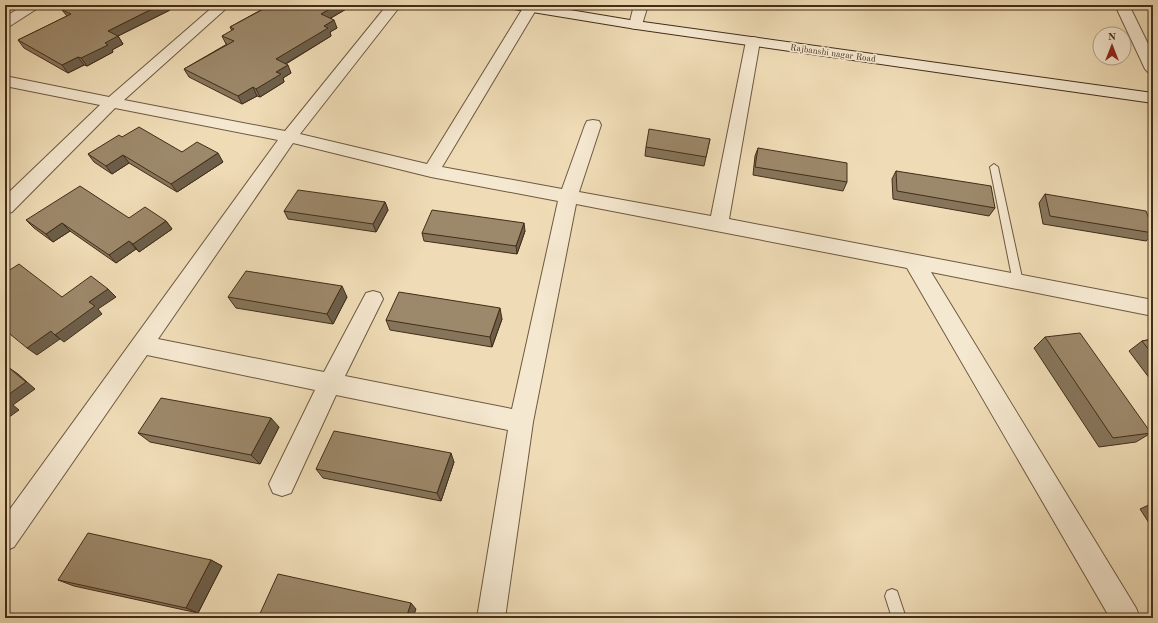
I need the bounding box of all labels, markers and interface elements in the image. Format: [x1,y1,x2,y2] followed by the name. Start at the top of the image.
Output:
[1092,26,1132,66] north arrow
[1108,32,1117,43] text: N
[790,43,877,64] street label: Rajbanshi nagar Road

